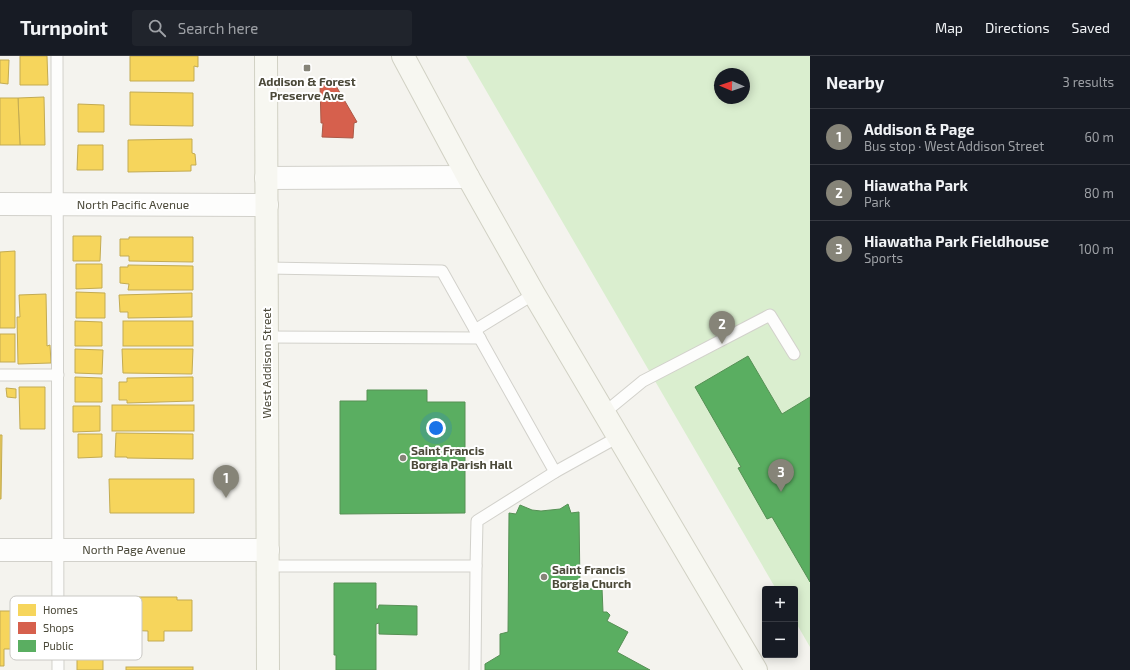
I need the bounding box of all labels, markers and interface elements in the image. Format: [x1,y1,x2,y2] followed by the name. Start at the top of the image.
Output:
[132,10,412,46] search box
[20,16,108,39] text: Turnpoint
[146,17,168,39] icon: search
[178,19,258,37] text: Search here
[935,19,963,36] text: Map
[985,19,1050,36] text: Directions
[1072,19,1110,36] text: Saved
[302,63,312,73] marker: Addison & Forest Preserve Ave
[714,68,750,104] north arrow
[826,72,884,92] text: Nearby
[258,74,356,102] place label: Addison & Forest Preserve Ave
[1063,74,1114,90] text: 3 results
[864,120,975,138] text: Addison & Page
[836,129,842,145] text: 1
[1084,129,1114,145] text: 60 m
[864,138,1044,154] text: Bus stop · West Addison Street
[864,176,968,194] text: Hiawatha Park
[835,185,843,201] text: 2
[1084,185,1114,201] text: 80 m
[864,194,891,210] text: Park
[77,197,189,211] street label: North Pacific Avenue
[864,232,1049,250] text: Hiawatha Park Fieldhouse
[835,241,843,257] text: 3
[1079,241,1114,257] text: 100 m
[864,250,903,266] text: Sports
[259,307,273,418] street label: West Addison Street
[709,311,735,344] pin: 2
[426,418,446,438] your location
[411,443,512,471] place label: Saint Francis Borgia Parish Hall
[398,453,408,463] marker: Saint Francis Borgia Parish Hall
[768,459,794,492] pin: 3
[213,465,239,498] pin: 1
[82,542,186,556] street label: North Page Avenue
[552,562,631,590] place label: Saint Francis Borgia Church
[539,572,549,582] marker: Saint Francis Borgia Church
[762,586,798,658] map controls
[762,586,798,622] button: +
[10,596,142,660] legend
[43,603,78,616] text: Homes
[43,621,74,634] text: Shops
[762,622,798,658] button: −
[43,639,73,652] text: Public

